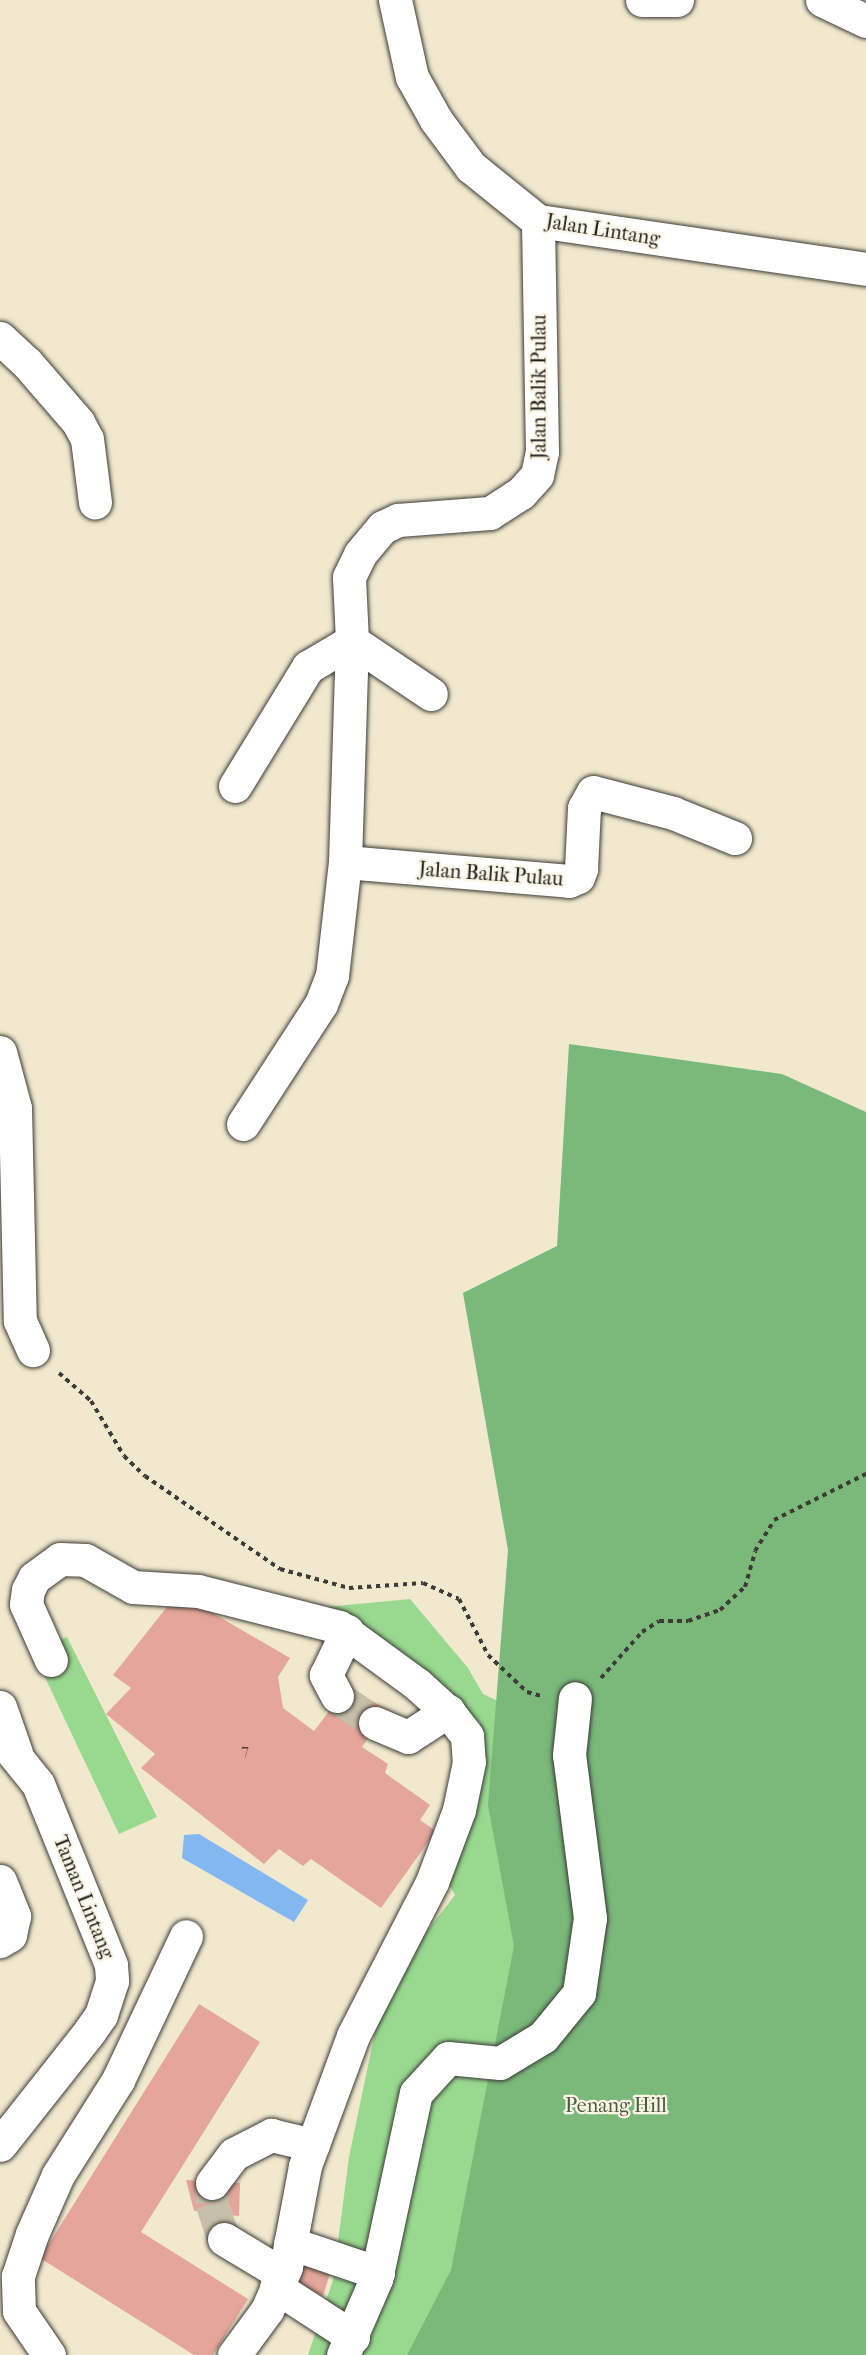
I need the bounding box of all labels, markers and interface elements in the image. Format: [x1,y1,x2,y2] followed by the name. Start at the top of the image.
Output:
[544,209,662,251] street label: Jalan Lintang
[527,315,551,459] street label: Jalan Balik Pulau
[418,857,564,891] street label: Jalan Balik Pulau
[241,1740,249,1760] house number: 7
[48,1832,120,1962] street label: Taman Lintang
[565,2093,667,2117] park label: Penang Hill

